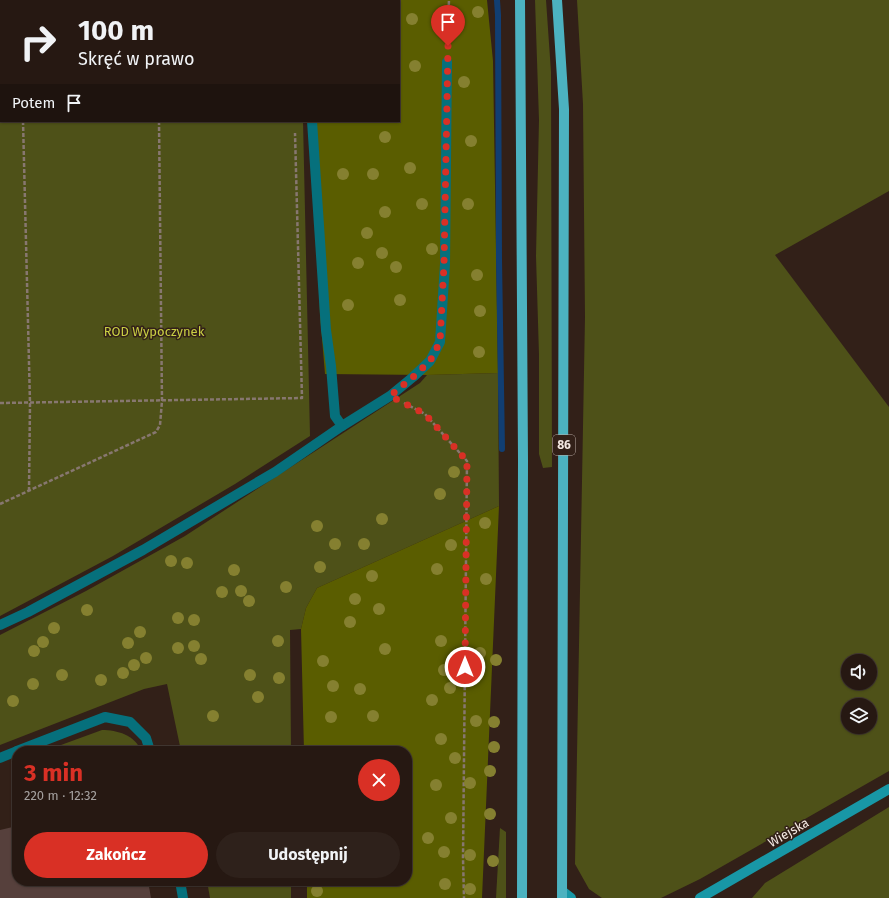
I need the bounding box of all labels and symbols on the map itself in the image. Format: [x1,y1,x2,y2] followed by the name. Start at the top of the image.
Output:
[431,5,465,46] pin
[104,324,205,339] park label: ROD Wypoczynek
[553,435,575,455] road number: 86
[444,646,486,688] position arrow
[765,815,811,850] street label: Wiejska

